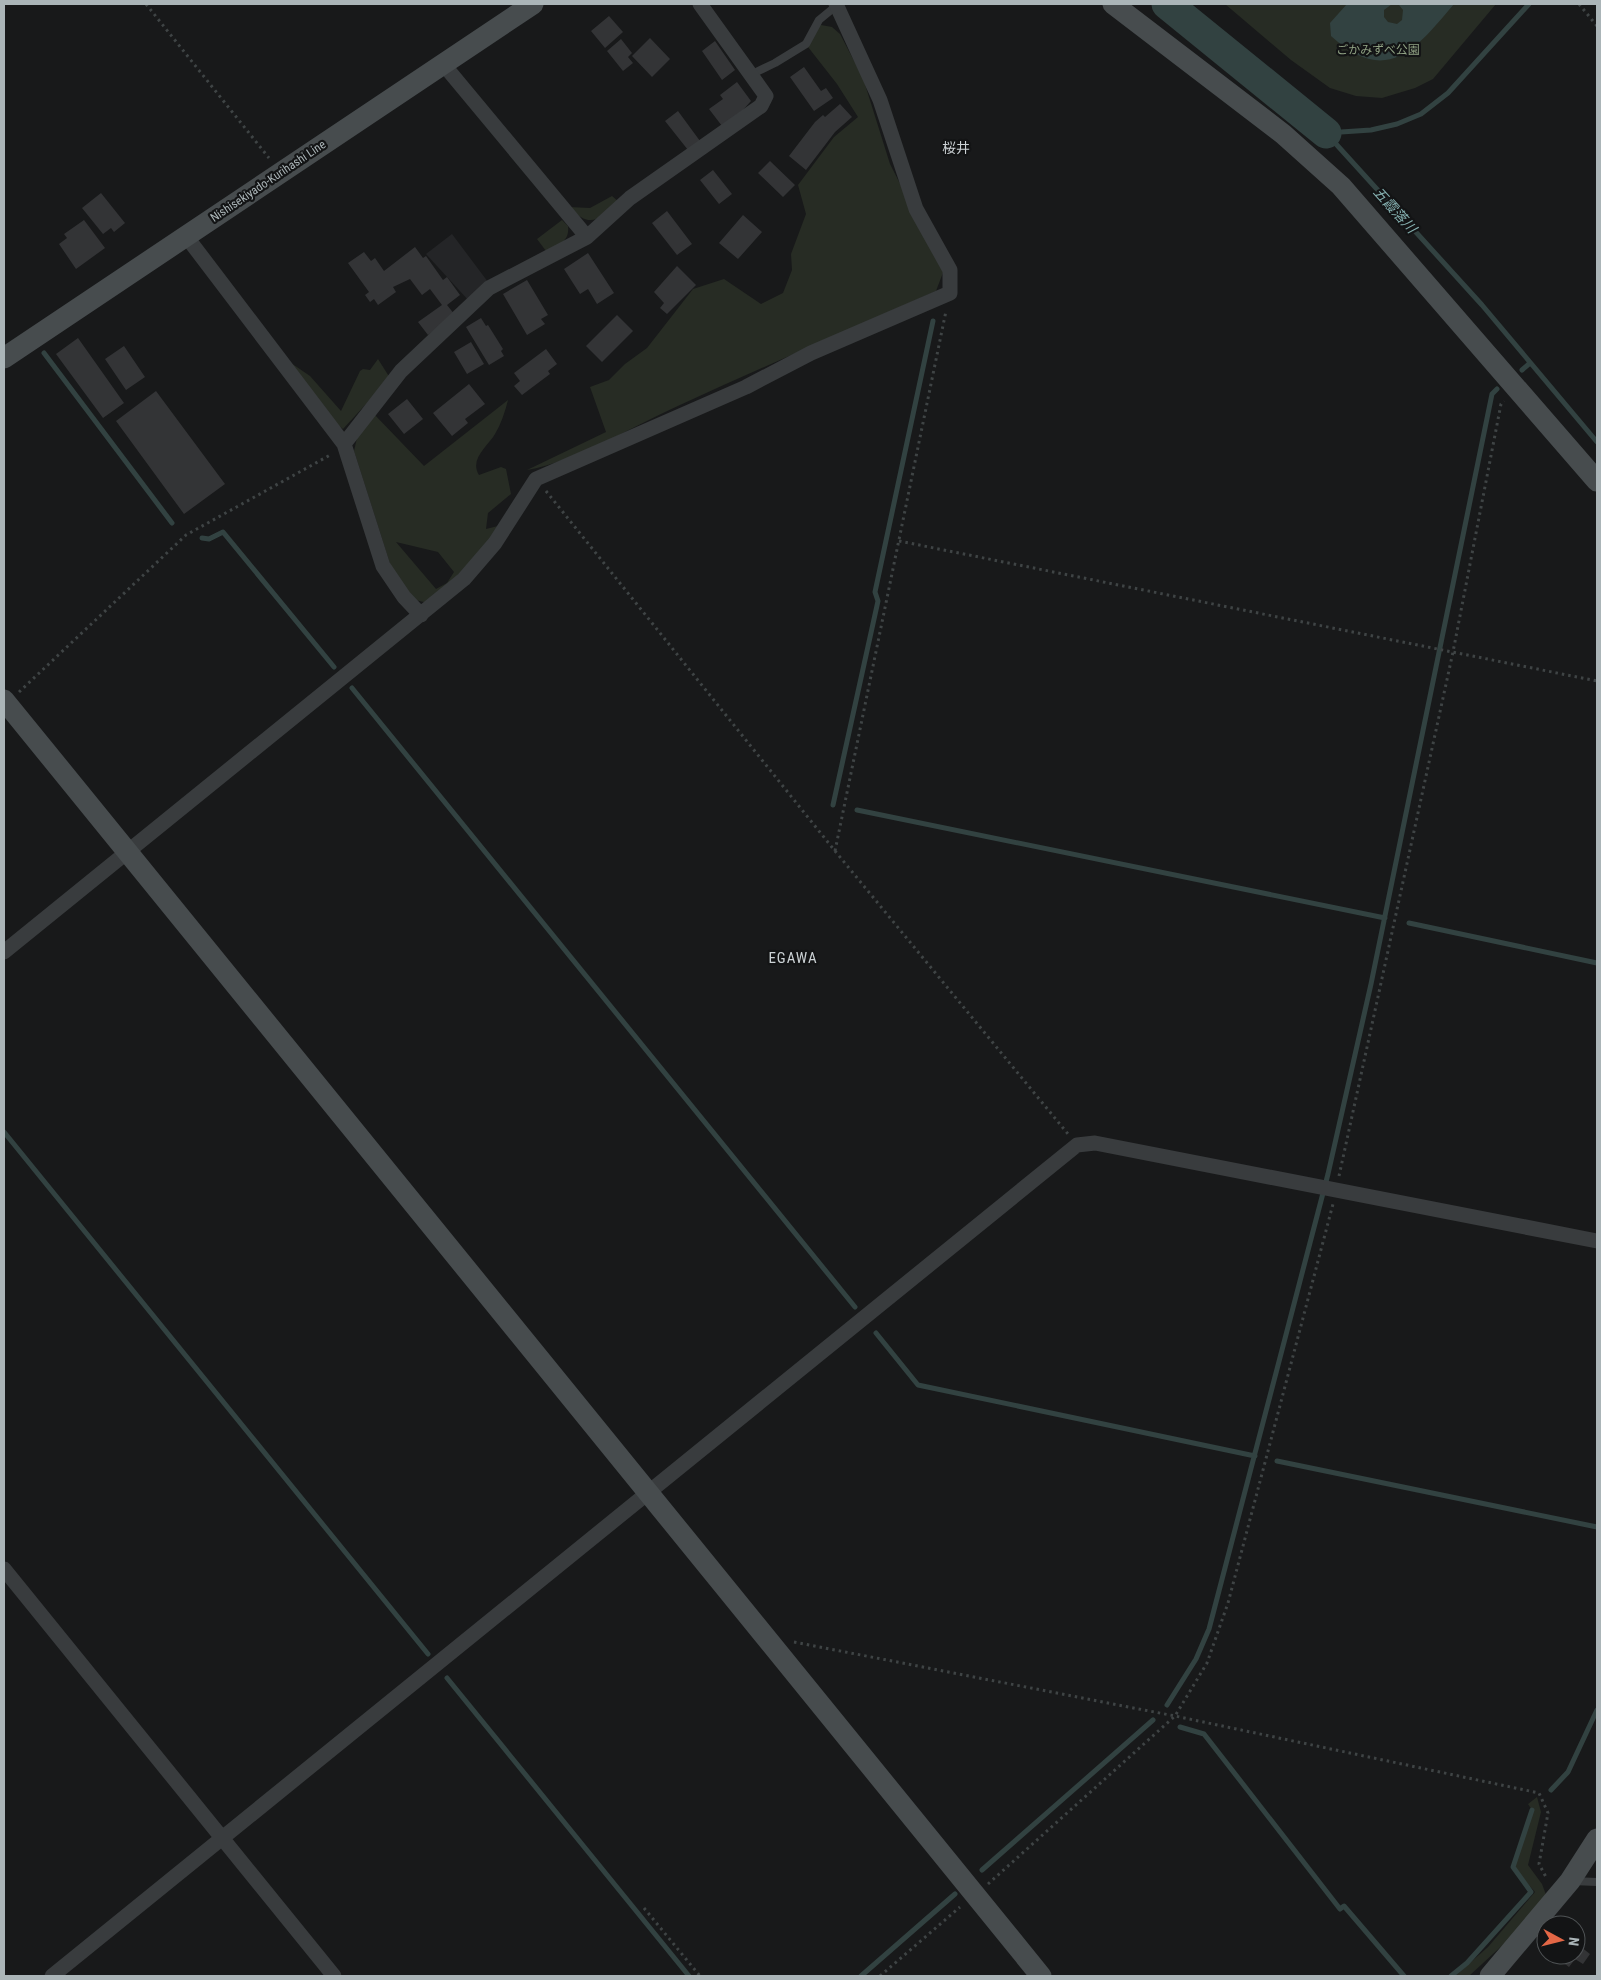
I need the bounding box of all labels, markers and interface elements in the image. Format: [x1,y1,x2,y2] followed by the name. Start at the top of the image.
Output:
[1336,43,1420,57] park label: ごかみずべ公園
[208,137,329,225] street label: Nishisekiyado-Kurihashi Line
[942,140,970,156] district label: 桜井
[1370,184,1421,238] water label: 五霞落川
[768,949,818,967] district label: EGAWA
[1536,1915,1586,1965] north arrow
[1565,1936,1582,1947] text: N

